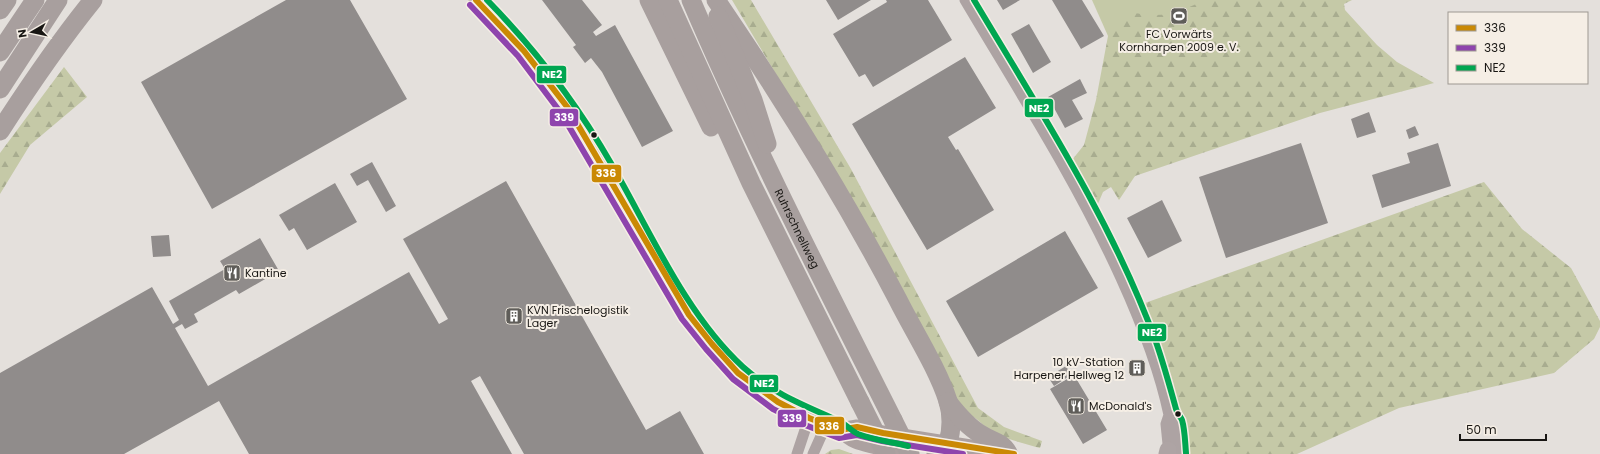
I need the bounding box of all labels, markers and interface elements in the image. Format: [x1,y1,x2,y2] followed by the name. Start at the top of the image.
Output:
[1169,6,1189,26] sports icon: FC Vorwärts Kornharpen 2009 e. V.
[12,12,52,52] north arrow
[1448,12,1588,84] legend
[1484,19,1506,36] text: 336
[1119,26,1239,55] place label: FC Vorwärts Kornharpen 2009 e. V.
[14,28,31,39] text: N
[1484,39,1506,56] text: 339
[1484,59,1506,76] text: NE2
[536,65,567,84] line badge: NE2
[542,66,562,82] text: NE2
[1024,98,1054,118] line badge: NE2
[1029,100,1049,116] text: NE2
[549,108,579,127] line badge: 339
[554,109,574,125] text: 339
[589,130,599,140] unlabelled marker
[591,164,622,183] line badge: 336
[596,165,616,181] text: 336
[771,186,823,271] street label: Ruhrschnellweg
[222,263,242,283] restaurant icon: Kantine
[245,265,287,281] place label: Kantine
[527,302,629,331] place label: KVN Frischelogistik Lager
[504,306,524,326] building icon: KVN Frischelogistik Lager
[1137,323,1167,342] line badge: NE2
[1142,324,1162,340] text: NE2
[1014,354,1124,383] place label: 10 kV-Station Harpener Hellweg 12
[1127,358,1147,378] building icon: 10 kV-Station Harpener Hellweg 12
[749,374,779,393] line badge: NE2
[754,375,774,391] text: NE2
[1066,396,1086,416] restaurant icon: McDonald's
[1089,398,1152,414] place label: McDonald's
[777,409,807,428] line badge: 339
[1173,409,1183,419] unlabelled marker
[782,410,802,426] text: 339
[814,416,845,435] line badge: 336
[1460,416,1546,442] scale bar
[819,418,839,434] text: 336
[1466,421,1497,438] text: 50 m

